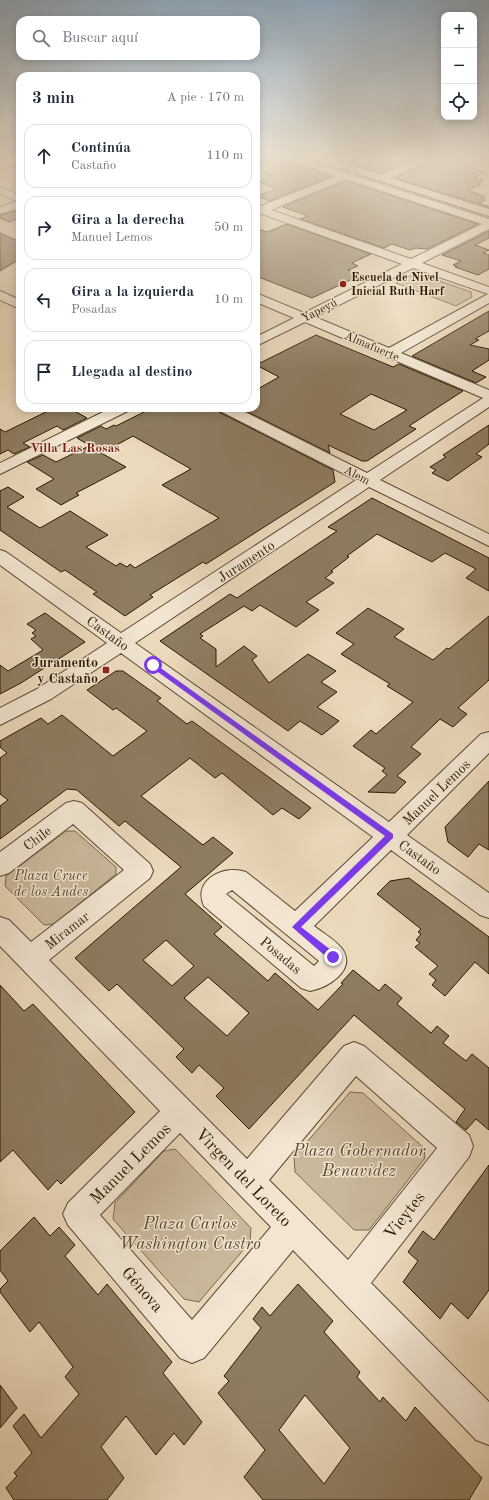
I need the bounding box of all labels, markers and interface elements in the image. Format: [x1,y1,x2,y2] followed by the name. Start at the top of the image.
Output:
[441,12,477,120] map controls
[441,12,477,48] button: +
[16,16,260,60] search box
[30,27,52,49] icon: search
[62,31,138,46] text: Buscar aquí
[441,48,477,84] button: −
[441,84,477,120] button: locate
[32,90,75,107] text: 3 min
[167,91,244,104] text: A pie · 170 m
[71,141,131,156] text: Continúa
[33,145,55,167] icon: ahead
[206,149,243,162] text: 110 m
[71,159,116,172] text: Castaño
[71,213,185,228] text: Gira a la derecha
[33,217,55,239] icon: right
[214,221,243,234] text: 50 m
[71,231,153,244] text: Manuel Lemos
[351,272,445,298] place label: Escuela de Nivel Inicial Ruth Harf
[338,279,348,289] marker: Escuela de Nivel Inicial Ruth Harf
[71,285,194,300] text: Gira a la izquierda
[33,289,55,311] icon: left
[214,293,243,306] text: 10 m
[300,297,340,325] street label: Yapeyú
[71,303,117,316] text: Posadas
[342,330,401,364] street label: Almafuerte
[33,361,55,383] icon: arrive
[71,365,192,380] text: Llegada al destino
[30,442,120,455] district label: Villa Las Rosas
[342,464,372,488] street label: Alem
[216,538,278,585] street label: Juramento
[84,614,131,654] street label: Castaño
[32,656,98,686] place label: Juramento y Castaño
[144,656,162,674] route start
[101,665,111,675] marker: Juramento y Castaño
[400,757,473,828] street label: Manuel Lemos
[21,824,54,854] street label: Chile
[396,838,443,878] street label: Castaño
[13,869,88,899] park label: Plaza Cruce de los Andes
[43,909,93,952] street label: Miramar
[257,935,304,977] street label: Posadas
[324,948,342,966] route end
[87,1120,175,1208] street label: Manuel Lemos
[192,1125,294,1231] street label: Virgen del Loreto
[292,1143,426,1180] park label: Plaza Gobernador Benavidez
[382,1189,429,1243] street label: Vieytes
[119,1216,261,1253] park label: Plaza Carlos Washington Castro
[118,1264,166,1316] street label: Génova

